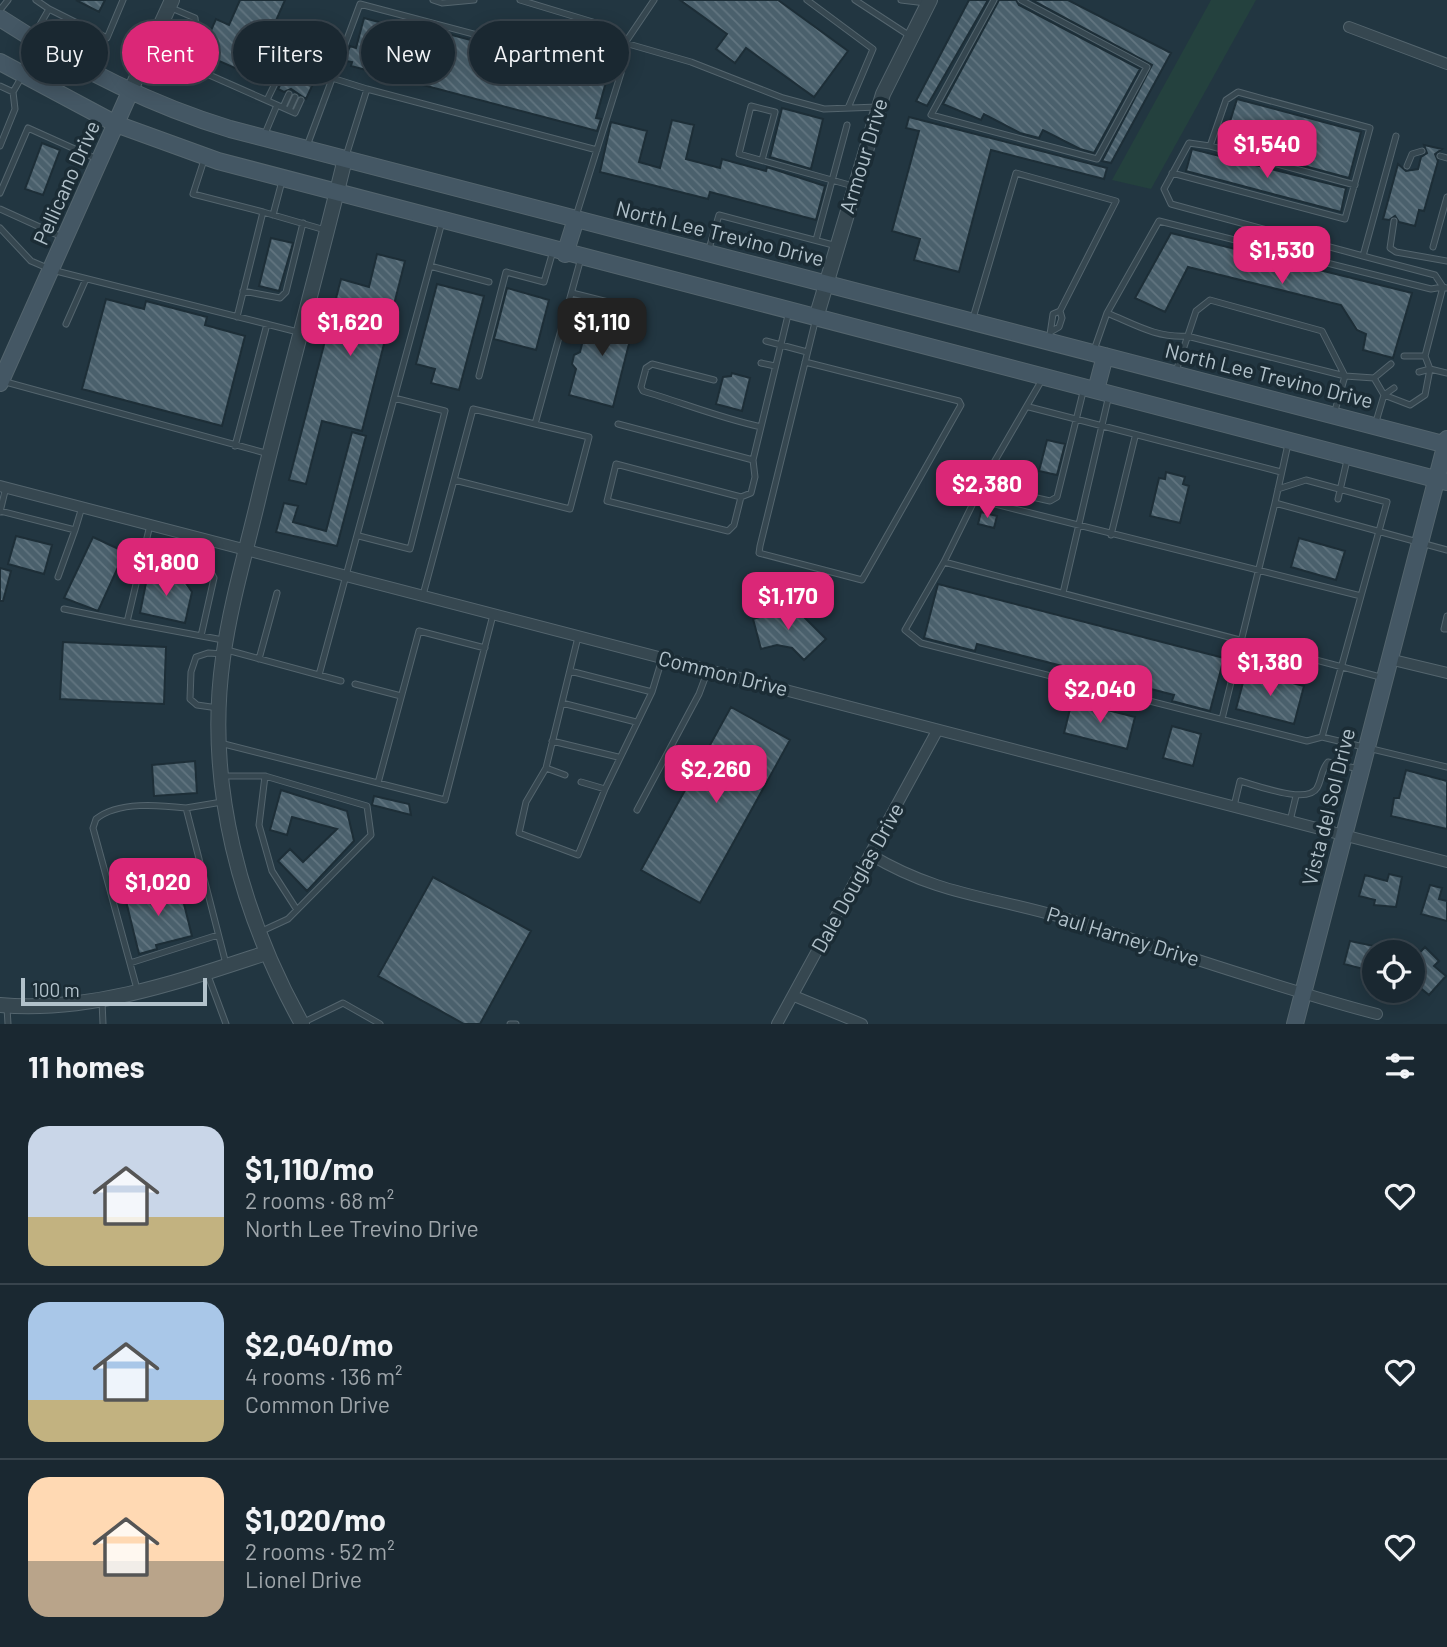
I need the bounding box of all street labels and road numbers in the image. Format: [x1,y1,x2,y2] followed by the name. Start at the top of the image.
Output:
[833,95,892,216] street label: Armour Drive
[27,116,104,248] street label: Pellicano Drive
[614,195,827,270] street label: North Lee Trevino Drive
[1163,337,1376,412] street label: North Lee Trevino Drive
[656,644,791,701] street label: Common Drive
[1296,725,1359,888] street label: Vista del Sol Drive
[805,798,908,957] street label: Dale Douglas Drive
[1044,900,1203,971] street label: Paul Harney Drive

